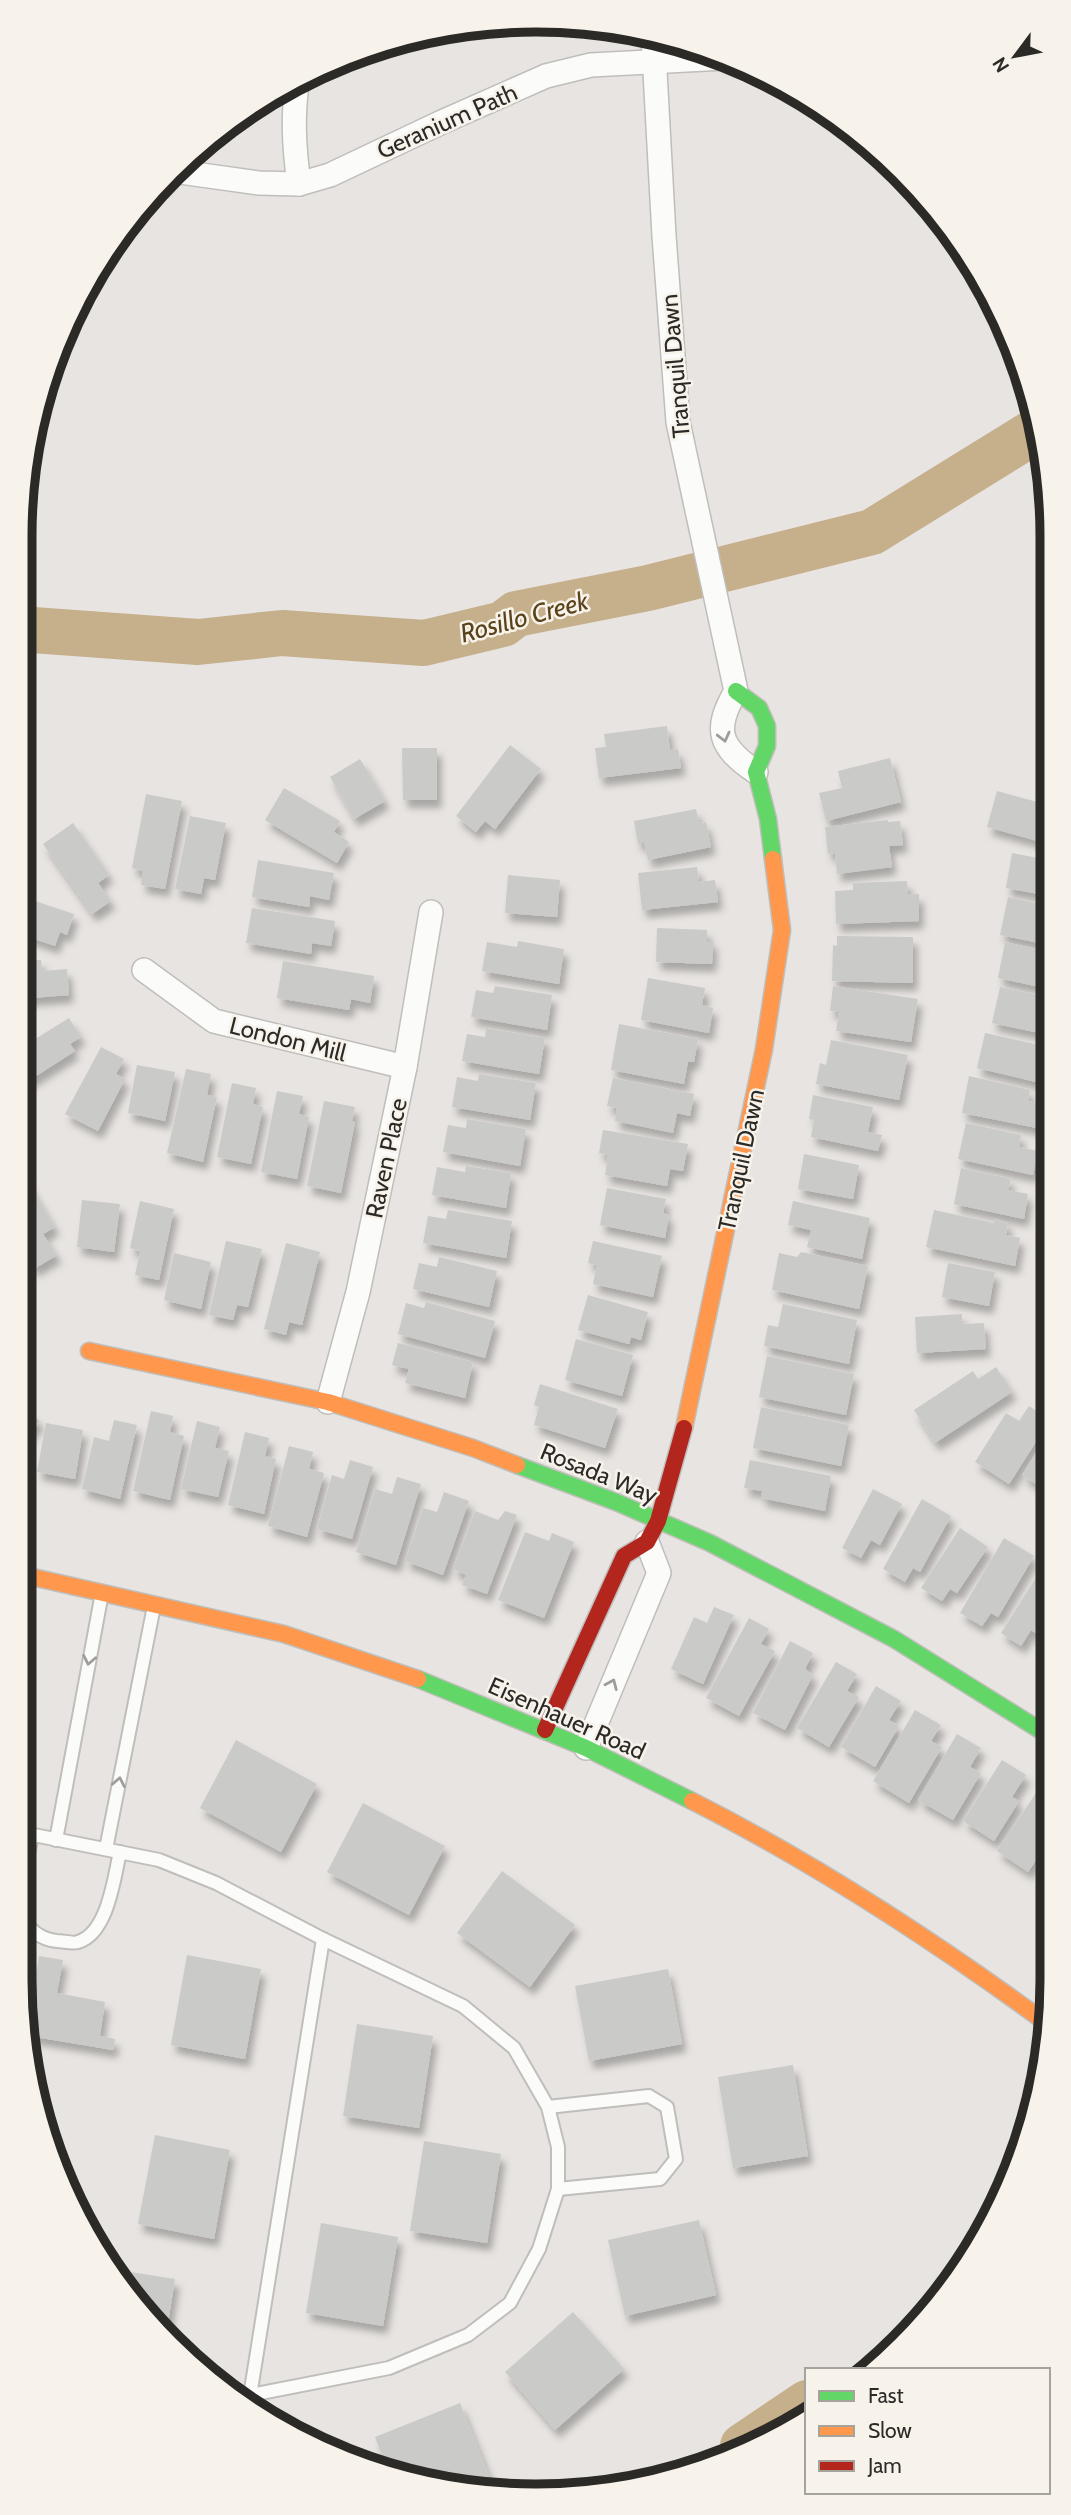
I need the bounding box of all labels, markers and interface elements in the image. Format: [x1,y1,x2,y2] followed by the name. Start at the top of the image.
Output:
[980,21,1050,91] north arrow
[988,53,1014,77] text: N
[372,77,522,165] street label: Geranium Path
[654,293,696,439] street label: Tranquil Dawn
[456,584,592,649] water label: Rosillo Creek
[716,730,730,742] one-way arrow
[227,1010,350,1068] street label: London Mill
[712,1086,770,1234] street label: Tranquil Dawn
[359,1095,413,1221] street label: Raven Place
[536,1436,662,1510] street label: Rosada Way
[83,1654,98,1666] one-way arrow
[484,1670,650,1766] street label: Eisenhauer Road
[604,1679,618,1691] one-way arrow
[110,1776,125,1788] one-way arrow
[805,2368,1050,2494] legend
[868,2383,904,2408] text: Fast
[868,2418,912,2443] text: Slow
[867,2453,902,2478] text: Jam

